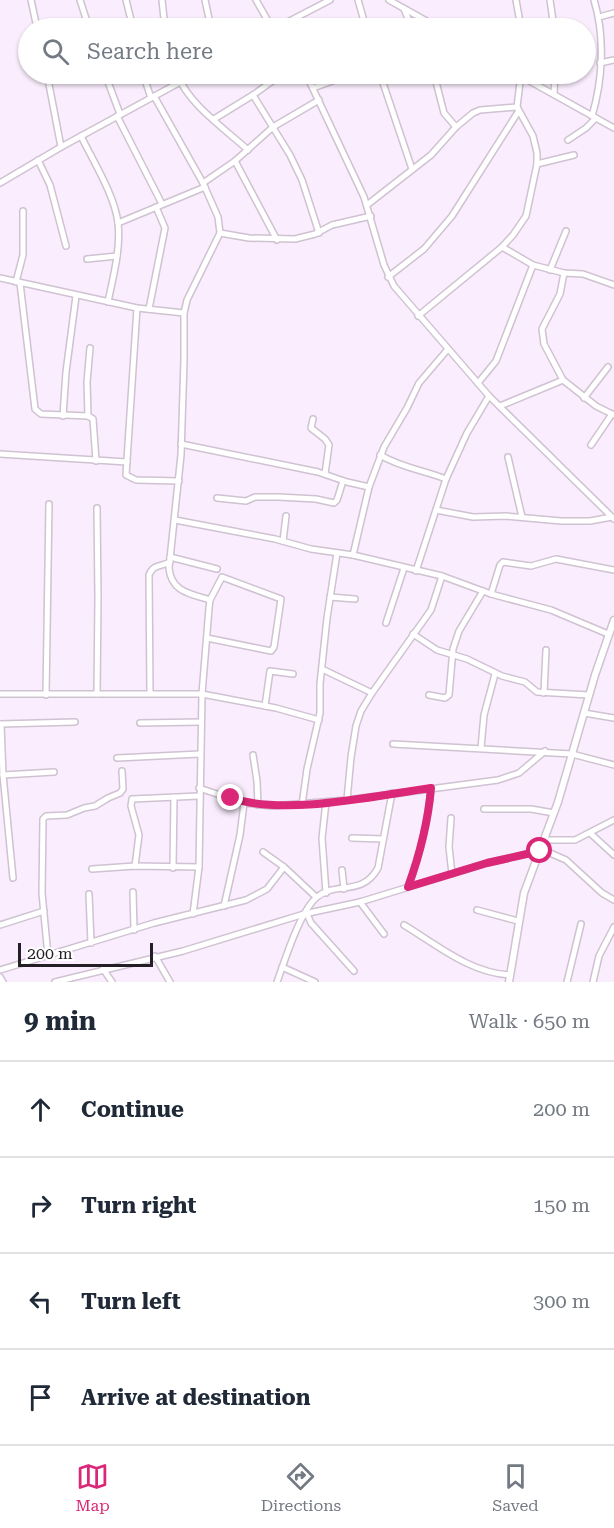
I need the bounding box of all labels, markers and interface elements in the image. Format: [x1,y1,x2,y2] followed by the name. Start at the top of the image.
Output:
[18,18,596,84] search box
[39,35,72,68] icon: search
[87,39,213,64] text: Search here
[217,784,243,810] route end
[526,837,552,863] route start
[18,940,153,968] scale bar
[27,944,73,963] text: 200 m
[24,1006,96,1036] text: 9 min
[469,1009,590,1033] text: Walk · 650 m
[24,1093,57,1126] icon: ahead
[81,1097,184,1122] text: Continue
[533,1097,590,1121] text: 200 m
[24,1189,57,1222] icon: right
[81,1193,196,1218] text: Turn right
[533,1193,590,1217] text: 150 m
[24,1285,57,1318] icon: left
[81,1289,181,1314] text: Turn left
[533,1289,590,1313] text: 300 m
[24,1381,57,1414] icon: arrive
[81,1385,310,1410] text: Arrive at destination
[75,1460,110,1515] tab: Map
[261,1460,341,1515] tab: Directions
[492,1460,539,1515] tab: Saved

